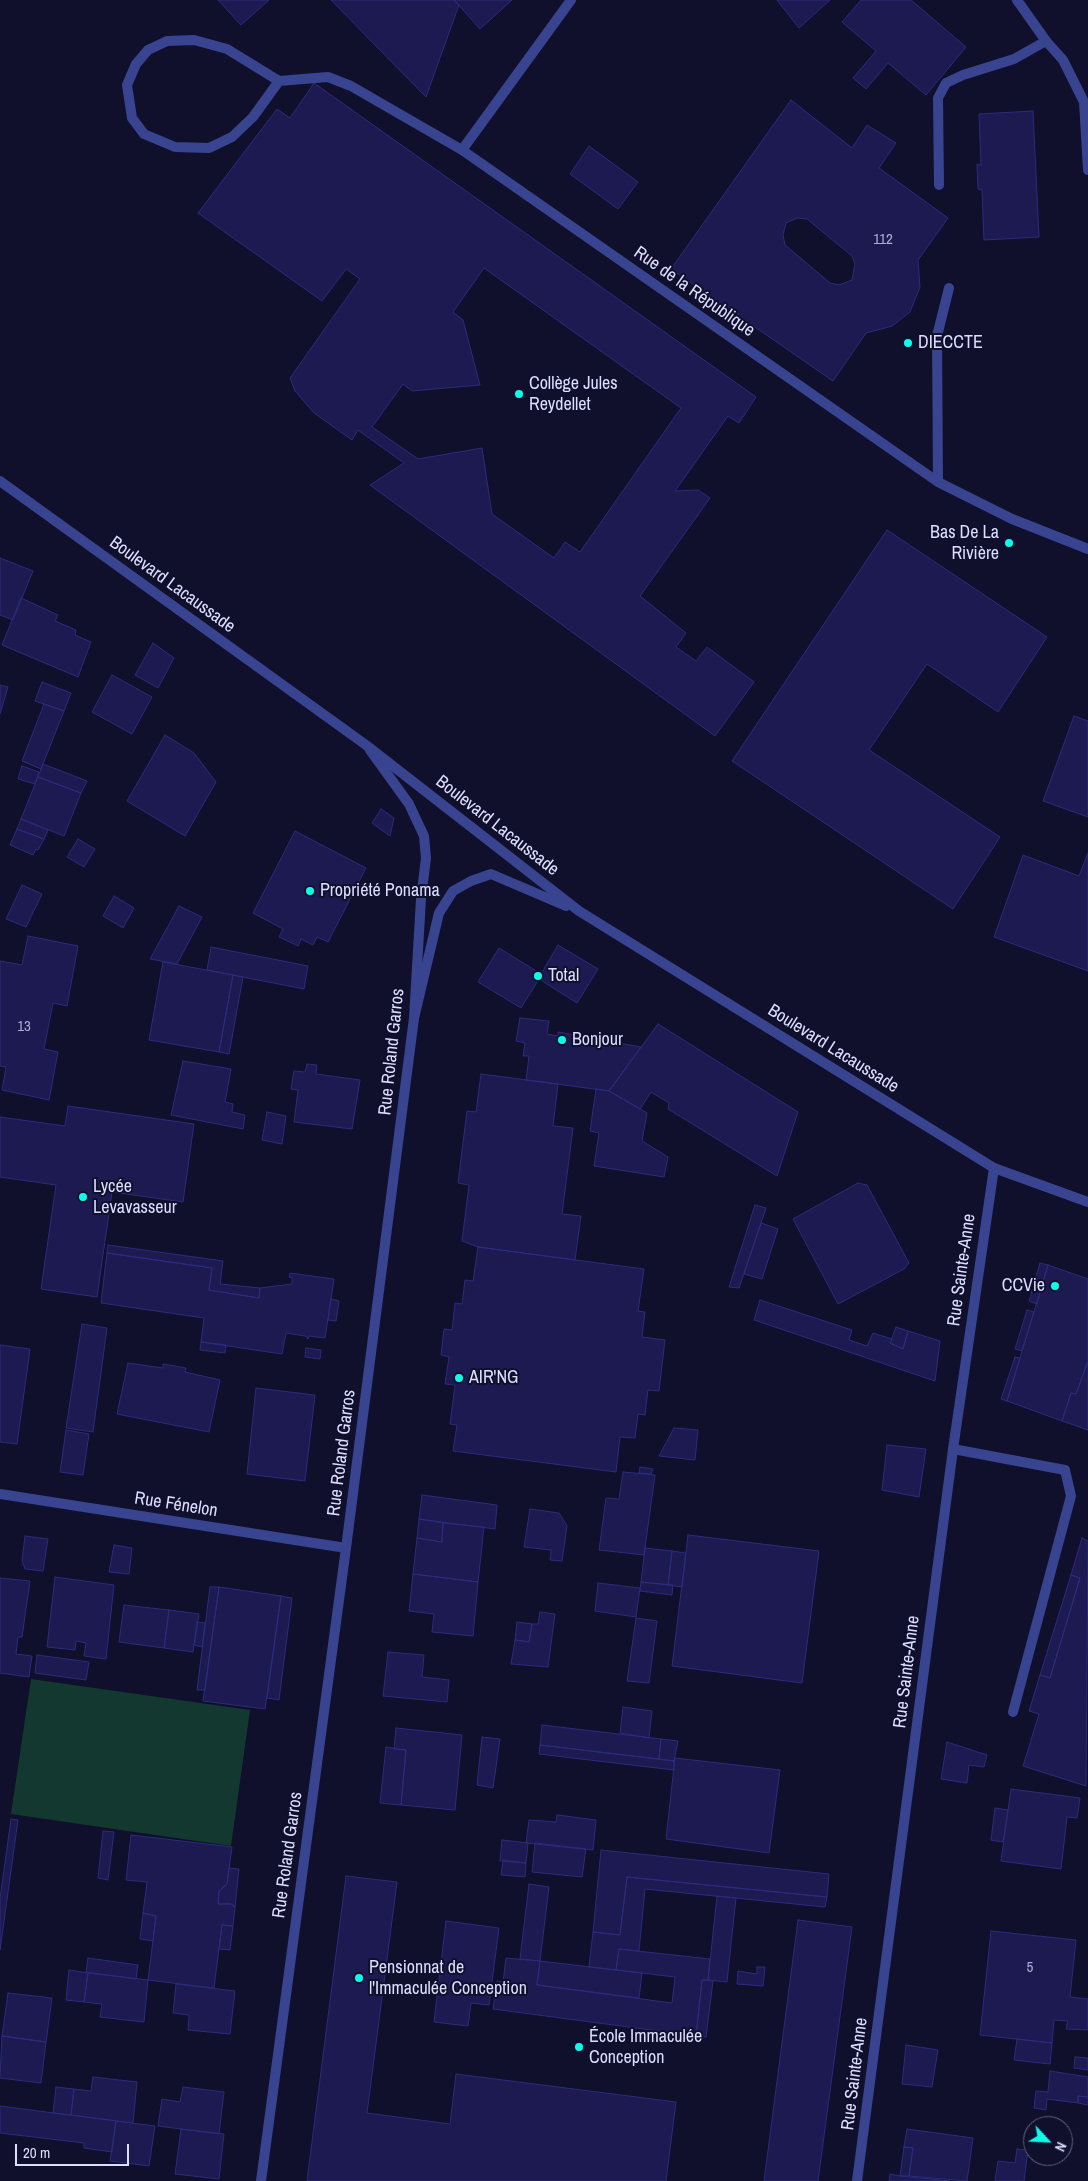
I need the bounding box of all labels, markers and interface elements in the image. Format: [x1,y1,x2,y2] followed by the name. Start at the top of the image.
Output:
[873,231,893,249] house number: 112
[629,242,759,342] street label: Rue de la République
[918,332,983,354] place label: DIECCTE
[902,337,914,349] marker: DIECCTE
[529,373,618,416] place label: Collège Jules Reydellet
[513,388,525,400] marker: Collège Jules Reydellet
[930,522,999,564] place label: Bas De La Rivière
[105,532,239,638] street label: Boulevard Lacaussade
[1003,537,1015,549] marker: Bas De La Rivière
[431,771,563,881] street label: Boulevard Lacaussade
[320,880,440,902] place label: Propriété Ponama
[304,885,316,897] marker: Propriété Ponama
[548,965,579,987] place label: Total
[532,970,544,982] marker: Total
[375,988,409,1116] street label: Rue Roland Garros
[764,1000,902,1098] street label: Boulevard Lacaussade
[17,1018,31,1036] house number: 13
[572,1029,623,1051] place label: Bonjour
[556,1034,568,1046] marker: Bonjour
[93,1176,177,1218] place label: Lycée Levavasseur
[77,1191,89,1203] marker: Lycée Levavasseur
[943,1212,981,1328] street label: Rue Sainte-Anne
[1002,1275,1045,1297] place label: CCVie
[1049,1280,1061,1292] marker: CCVie
[469,1367,519,1389] place label: AIR'NG
[453,1372,465,1384] marker: AIR'NG
[324,1389,360,1517] street label: Rue Roland Garros
[133,1488,219,1522] street label: Rue Fénelon
[889,1614,925,1730] street label: Rue Sainte-Anne
[268,1791,308,1919] street label: Rue Roland Garros
[369,1957,527,2000] place label: Pensionnat de l'Immaculée Conception
[1027,1959,1033,1977] house number: 5
[353,1972,365,1984] marker: Pensionnat de l'Immaculée Conception
[837,2016,873,2132] street label: Rue Sainte-Anne
[589,2026,702,2068] place label: École Immaculée Conception
[573,2041,585,2053] marker: École Immaculée Conception
[1023,2116,1073,2166] north arrow
[18,2134,131,2166] scale bar
[1051,2139,1071,2154] text: N
[23,2142,50,2163] text: 20 m

